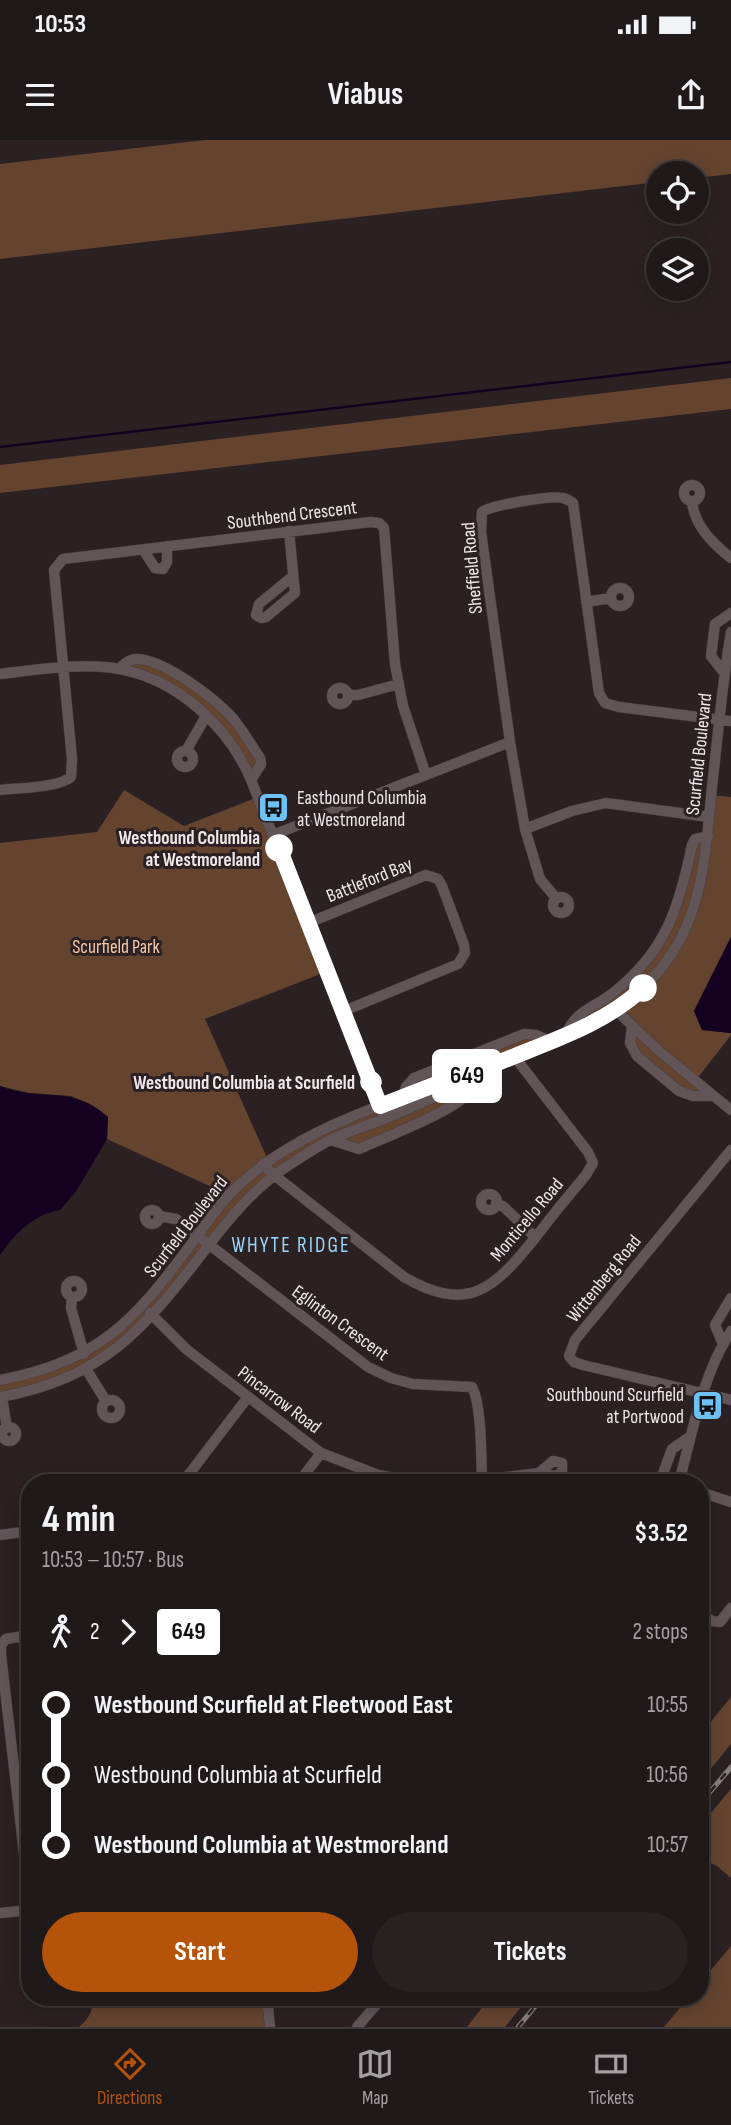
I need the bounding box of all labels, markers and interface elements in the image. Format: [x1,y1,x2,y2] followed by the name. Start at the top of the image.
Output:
[35,9,86,40] text: 10:53
[328,75,403,114] text: Viabus
[21,76,59,114] icon: menu
[672,76,710,114] icon: share
[646,161,709,301] map controls
[646,161,709,224] button: locate
[646,238,709,301] button: layers
[226,496,359,535] street label: Southbend Crescent
[457,521,488,615] street label: Sheffield Road
[682,692,717,816] street label: Scurfield Boulevard
[297,787,427,832] place label: Eastbound Columbia at Westmoreland
[257,791,291,825] bus stop icon: Eastbound Columbia at Westmoreland
[118,827,260,872] place label: Westbound Columbia at Westmoreland
[266,835,292,861] marker: Westbound Columbia at Westmoreland
[323,853,417,908] street label: Battleford Bay
[72,936,161,959] park label: Scurfield Park
[630,975,656,1001] unlabelled marker
[427,1053,507,1099] line badge: 649
[450,1061,484,1090] text: 649
[133,1072,355,1095] place label: Westbound Columbia at Scurfield
[361,1072,381,1092] marker: Westbound Columbia at Scurfield
[139,1172,233,1282] street label: Scurfield Boulevard
[486,1174,569,1266] street label: Monticello Road
[562,1231,646,1327] street label: Wittenberg Road
[231,1233,351,1258] district label: WHYTE RIDGE
[287,1280,393,1366] street label: Eglinton Crescent
[233,1361,325,1439] street label: Pincarrow Road
[547,1384,684,1429] place label: Southbound Scurfield at Portwood
[690,1388,724,1422] bus stop icon: Southbound Scurfield at Portwood
[42,1497,115,1542] text: 4 min
[634,1518,688,1549] text: $3.52
[42,1546,184,1574] text: 10:53 – 10:57 · Bus
[42,1613,80,1651] icon: walk
[109,1613,147,1651] icon: forward
[171,1617,206,1646] text: 649
[90,1618,99,1646] text: 2
[632,1618,688,1646] text: 2 stops
[94,1690,452,1721] text: Westbound Scurfield at Fleetwood East
[647,1691,688,1719] text: 10:55
[94,1760,382,1791] text: Westbound Columbia at Scurfield
[646,1761,688,1789] text: 10:56
[94,1830,449,1861] text: Westbound Columbia at Westmoreland
[647,1831,688,1859] text: 10:57
[42,1912,358,1992] button: Start
[372,1912,688,1992] button: Tickets
[97,2045,162,2110] tab: Directions
[356,2045,394,2110] tab: Map
[588,2045,634,2110] tab: Tickets

